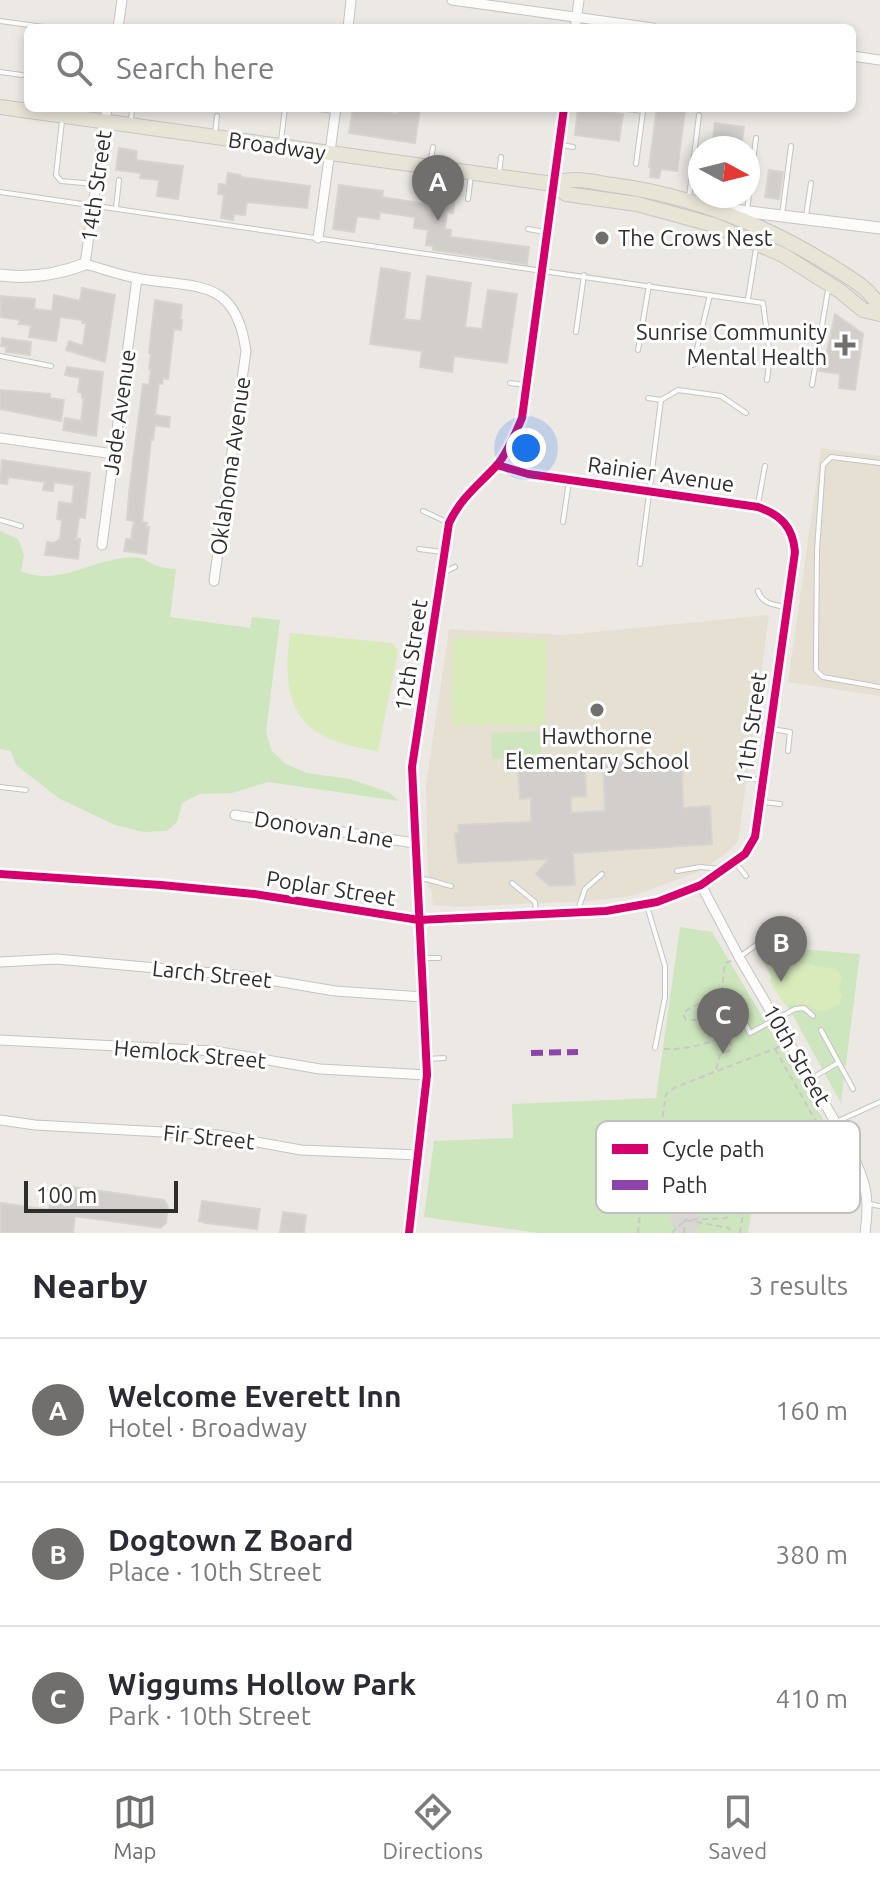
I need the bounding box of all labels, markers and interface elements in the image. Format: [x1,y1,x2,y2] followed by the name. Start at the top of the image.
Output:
[24,24,856,112] search box
[52,46,96,90] icon: search
[116,51,275,85] text: Search here
[227,126,328,165] street label: Broadway
[75,128,116,243] street label: 14th Street
[688,136,760,208] north arrow
[412,155,464,221] pin: A
[618,225,773,250] place label: The Crows Nest
[593,229,611,247] marker: The Crows Nest
[636,319,827,369] place label: Sunrise Community Mental Health
[834,334,856,356] marker: Sunrise Community Mental Health
[97,348,140,476] street label: Jade Avenue
[205,375,254,557] street label: Oklahoma Avenue
[506,428,546,468] your location
[586,451,736,496] street label: Rainier Avenue
[389,597,432,712] street label: 12th Street
[730,670,771,785] street label: 11th Street
[588,701,606,719] marker: Hawthorne Elementary School
[505,723,689,773] place label: Hawthorne Elementary School
[253,805,395,852] street label: Donovan Lane
[265,865,398,910] street label: Poplar Street
[755,916,807,982] pin: B
[151,955,273,992] street label: Larch Street
[697,988,749,1054] pin: C
[758,1000,837,1110] street label: 10th Street
[113,1034,268,1073] street label: Hemlock Street
[162,1119,256,1154] street label: Fir Street
[596,1121,860,1213] legend
[662,1136,765,1161] text: Cycle path
[662,1172,707,1197] text: Path
[24,1177,178,1213] scale bar
[36,1182,97,1207] text: 100 m
[32,1266,147,1304] text: Nearby
[749,1271,848,1300] text: 3 results
[108,1379,401,1413] text: Welcome Everett Inn
[49,1396,67,1425] text: A
[776,1396,848,1425] text: 160 m
[108,1413,307,1442] text: Hotel · Broadway
[108,1523,353,1557] text: Dogtown Z Board
[49,1540,67,1569] text: B
[776,1540,848,1569] text: 380 m
[108,1557,321,1586] text: Place · 10th Street
[108,1667,416,1701] text: Wiggums Hollow Park
[50,1684,66,1713] text: C
[776,1684,848,1713] text: 410 m
[108,1701,311,1730] text: Park · 10th Street
[113,1790,157,1863] tab: Map
[382,1790,483,1863] tab: Directions
[709,1790,767,1863] tab: Saved

